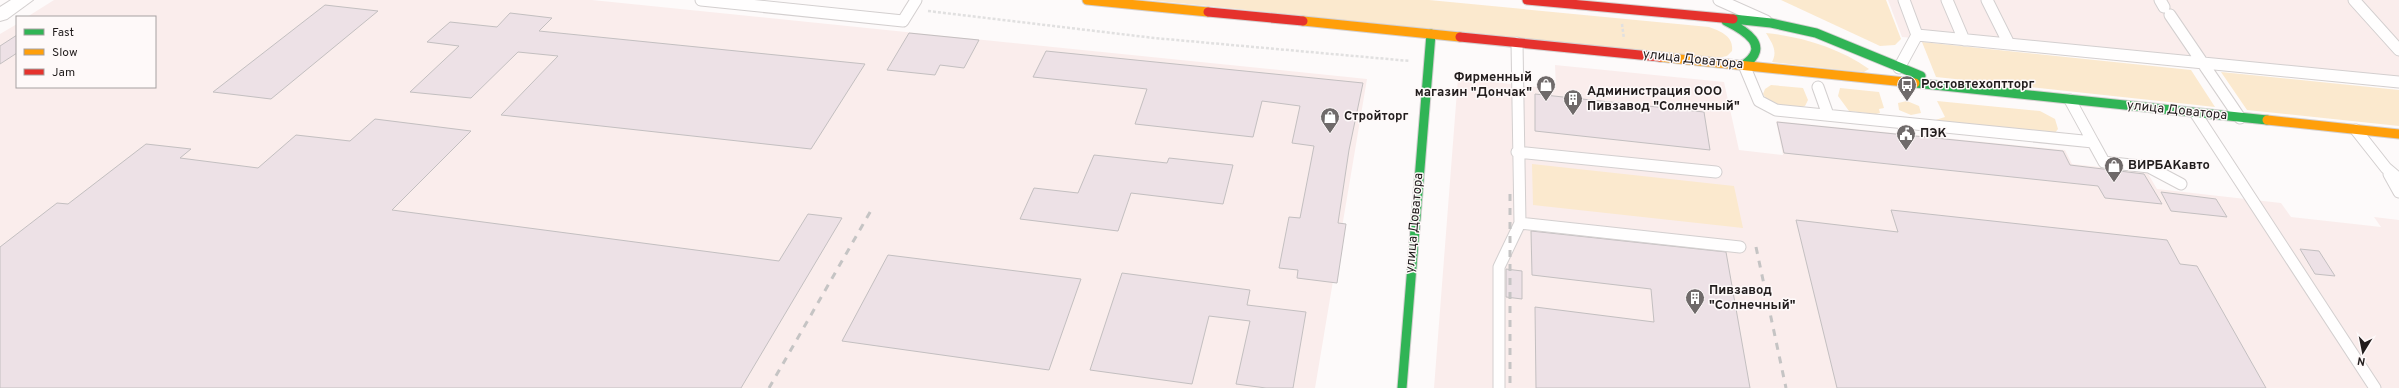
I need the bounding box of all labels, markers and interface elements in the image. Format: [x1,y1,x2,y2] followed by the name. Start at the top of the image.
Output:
[16,16,156,88] legend
[52,25,74,41] text: Fast
[52,45,78,61] text: Slow
[1642,47,1744,73] street label: улица Доватора
[52,65,75,81] text: Jam
[1415,70,1532,101] place label: Фирменный магазин "Дончак"
[1535,74,1557,102] shop icon: Фирменный магазин "Дончак"
[1896,74,1918,102] bus stop icon: Ростовтехоптторг
[1921,77,2035,93] place label: Ростовтехоптторг
[1587,84,1740,115] place label: Администрация ООО Пивзавод "Солнечный"
[1562,88,1584,116] building icon: Администрация ООО Пивзавод "Солнечный"
[2126,98,2228,124] street label: улица Доватора
[1319,106,1341,134] shop icon: Стройторг
[1344,109,1409,125] place label: Стройторг
[1895,123,1917,151] public building icon: ПЭК
[1920,126,1947,142] place label: ПЭК
[2103,155,2125,183] shop icon: ВИРБАКавто
[2128,158,2210,174] place label: ВИРБАКавто
[1403,172,1427,274] street label: улица Доватора
[1709,283,1796,314] place label: Пивзавод "Солнечный"
[1684,287,1706,315] building icon: Пивзавод "Солнечный"
[2343,332,2383,372] north arrow
[2356,353,2367,368] text: N

